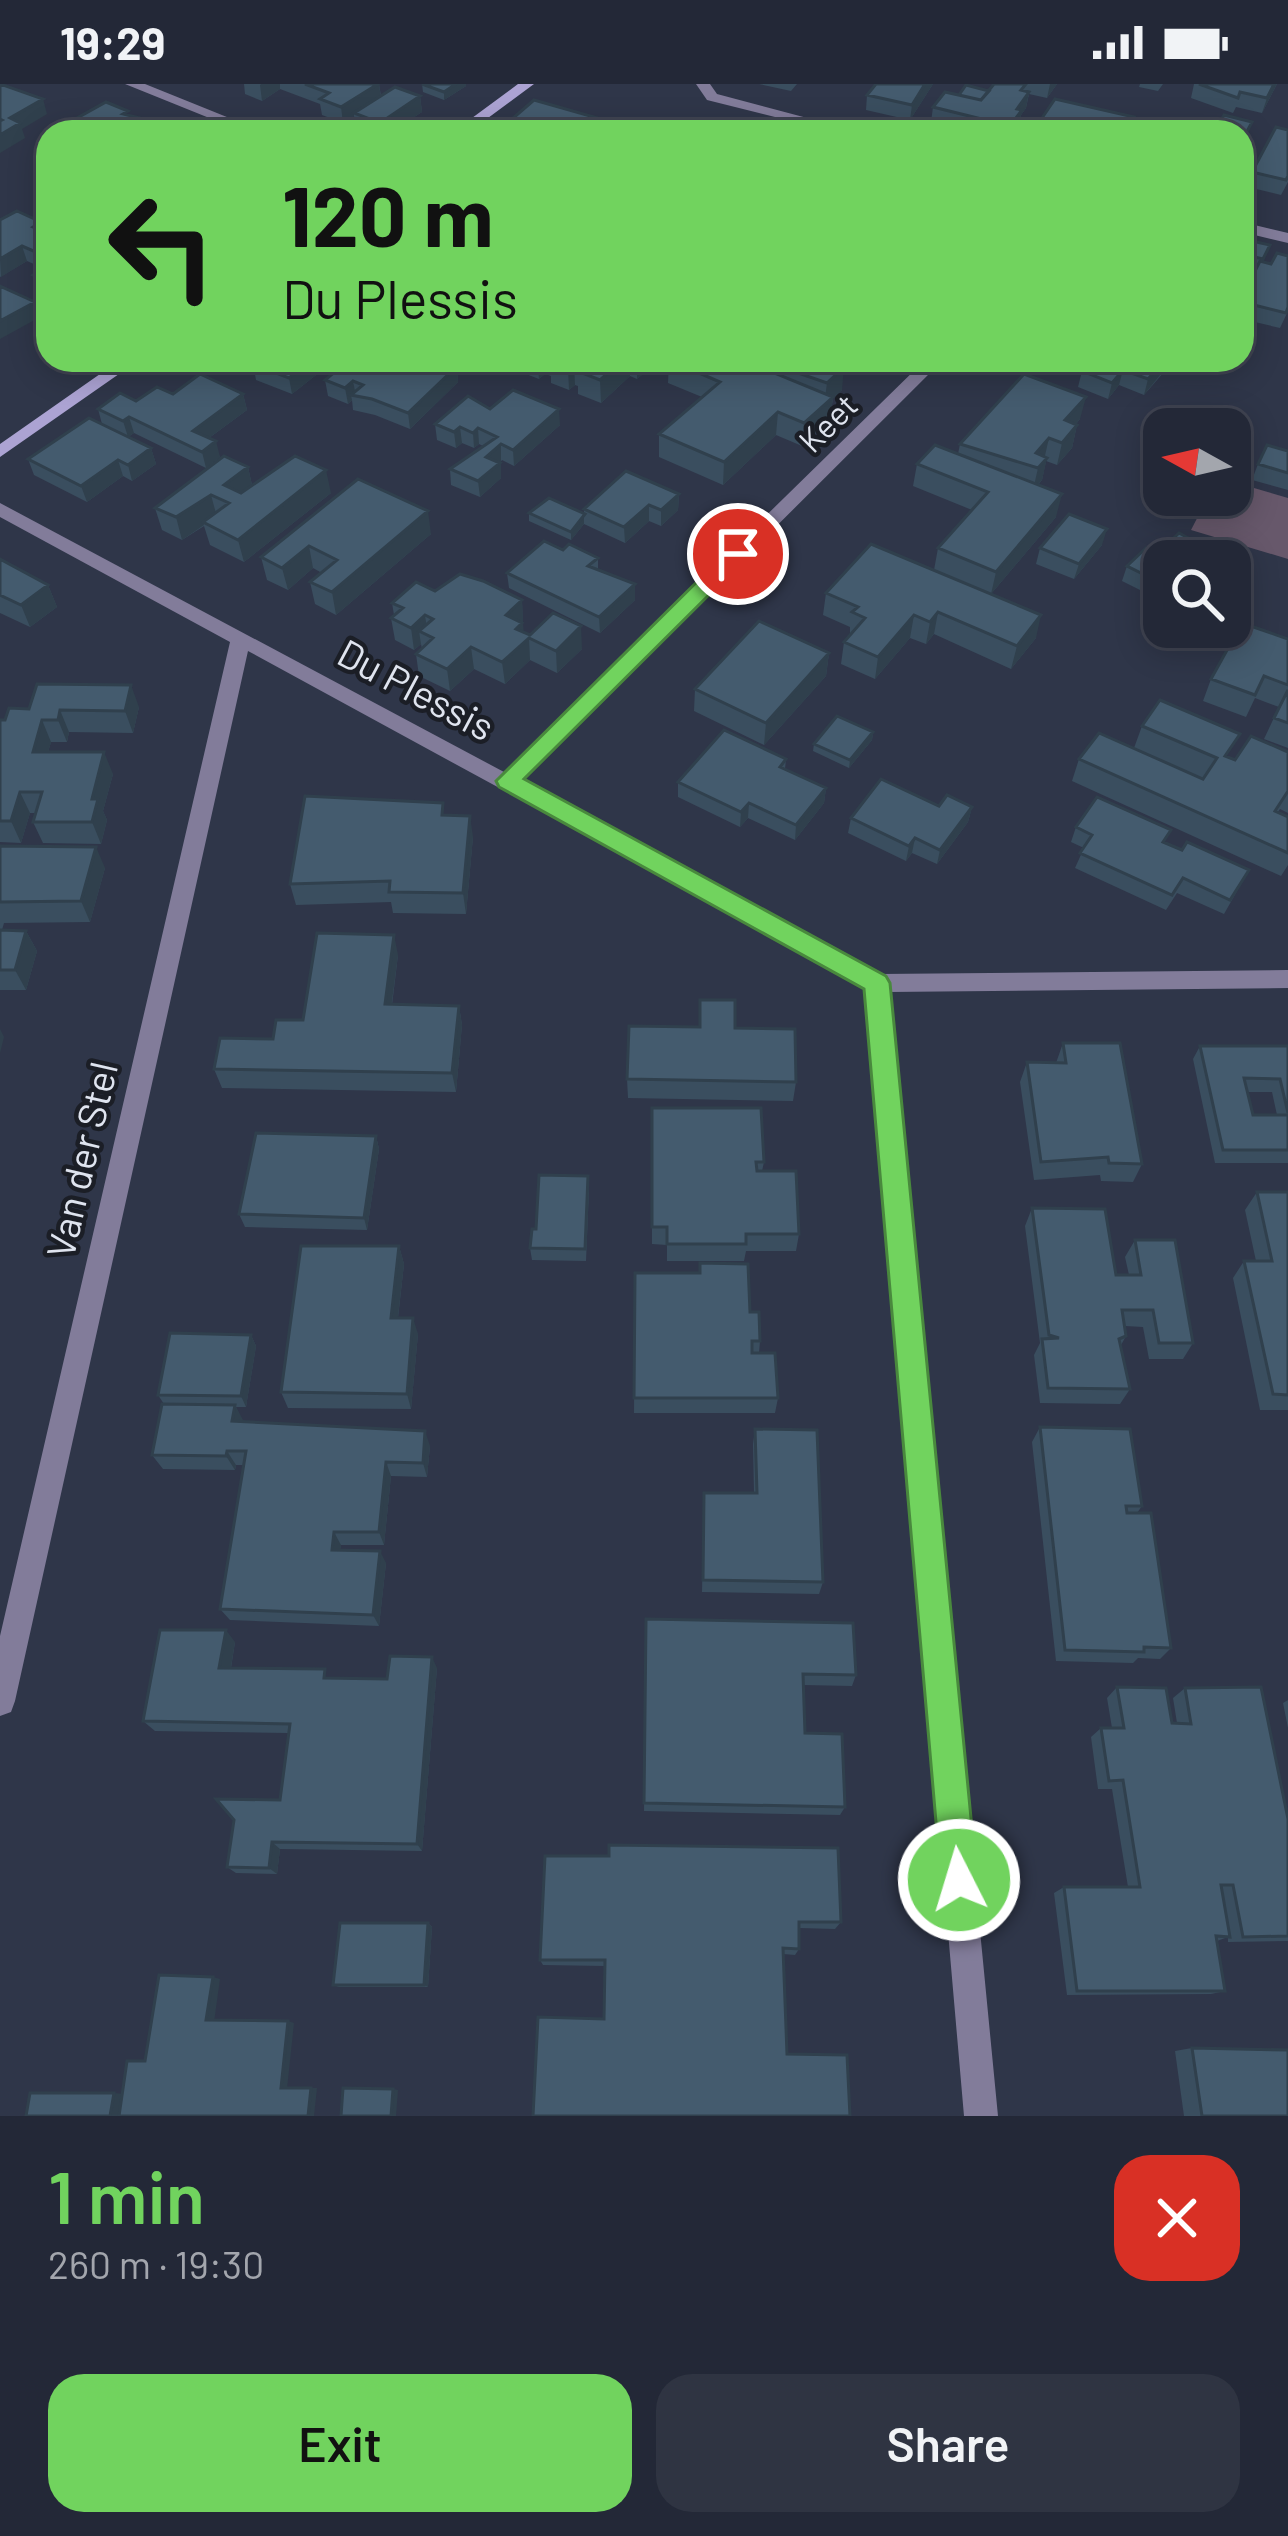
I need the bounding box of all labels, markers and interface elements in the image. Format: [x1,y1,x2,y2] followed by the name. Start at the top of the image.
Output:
[60,15,165,69] text: 19:29
[282,163,494,264] text: 120 m
[84,168,240,324] icon: left
[282,265,518,330] text: Du Plessis
[790,385,865,460] street label: Keet
[1143,408,1251,516] north arrow
[1143,408,1251,648] map controls
[687,503,789,605] pin
[705,521,771,587] icon: arrive
[1143,540,1251,648] button: search
[330,628,503,749] street label: Du Plessis
[35,1057,126,1262] street label: Van der Stel
[896,1817,1022,1943] position arrow
[48,2152,205,2238] text: 1 min
[1114,2155,1240,2281] button: close
[48,2240,264,2287] text: 260 m · 19:30
[48,2374,632,2512] button: Exit
[656,2374,1240,2512] button: Share

